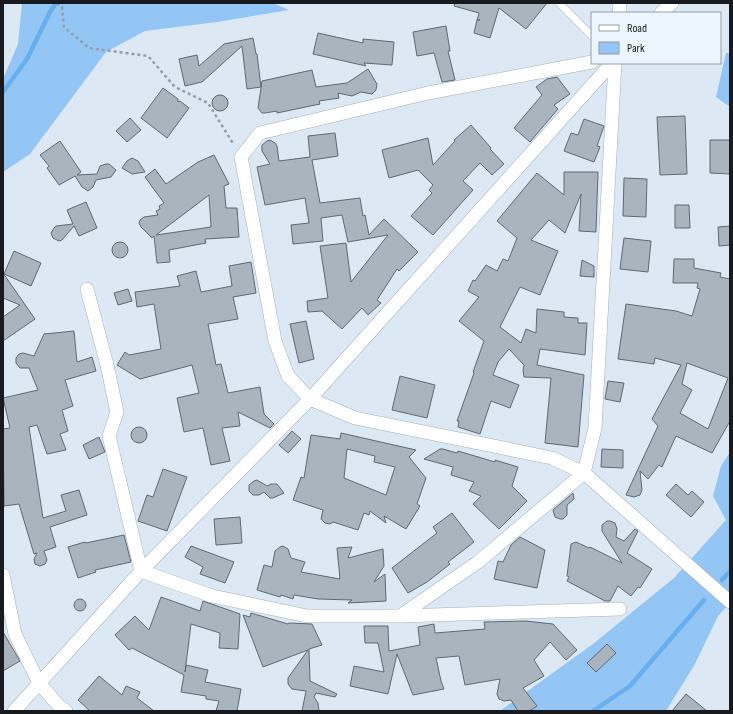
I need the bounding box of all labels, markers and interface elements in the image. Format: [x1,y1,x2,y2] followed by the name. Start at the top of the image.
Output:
[591,12,721,64] legend
[627,21,647,36] text: Road
[627,41,645,56] text: Park

